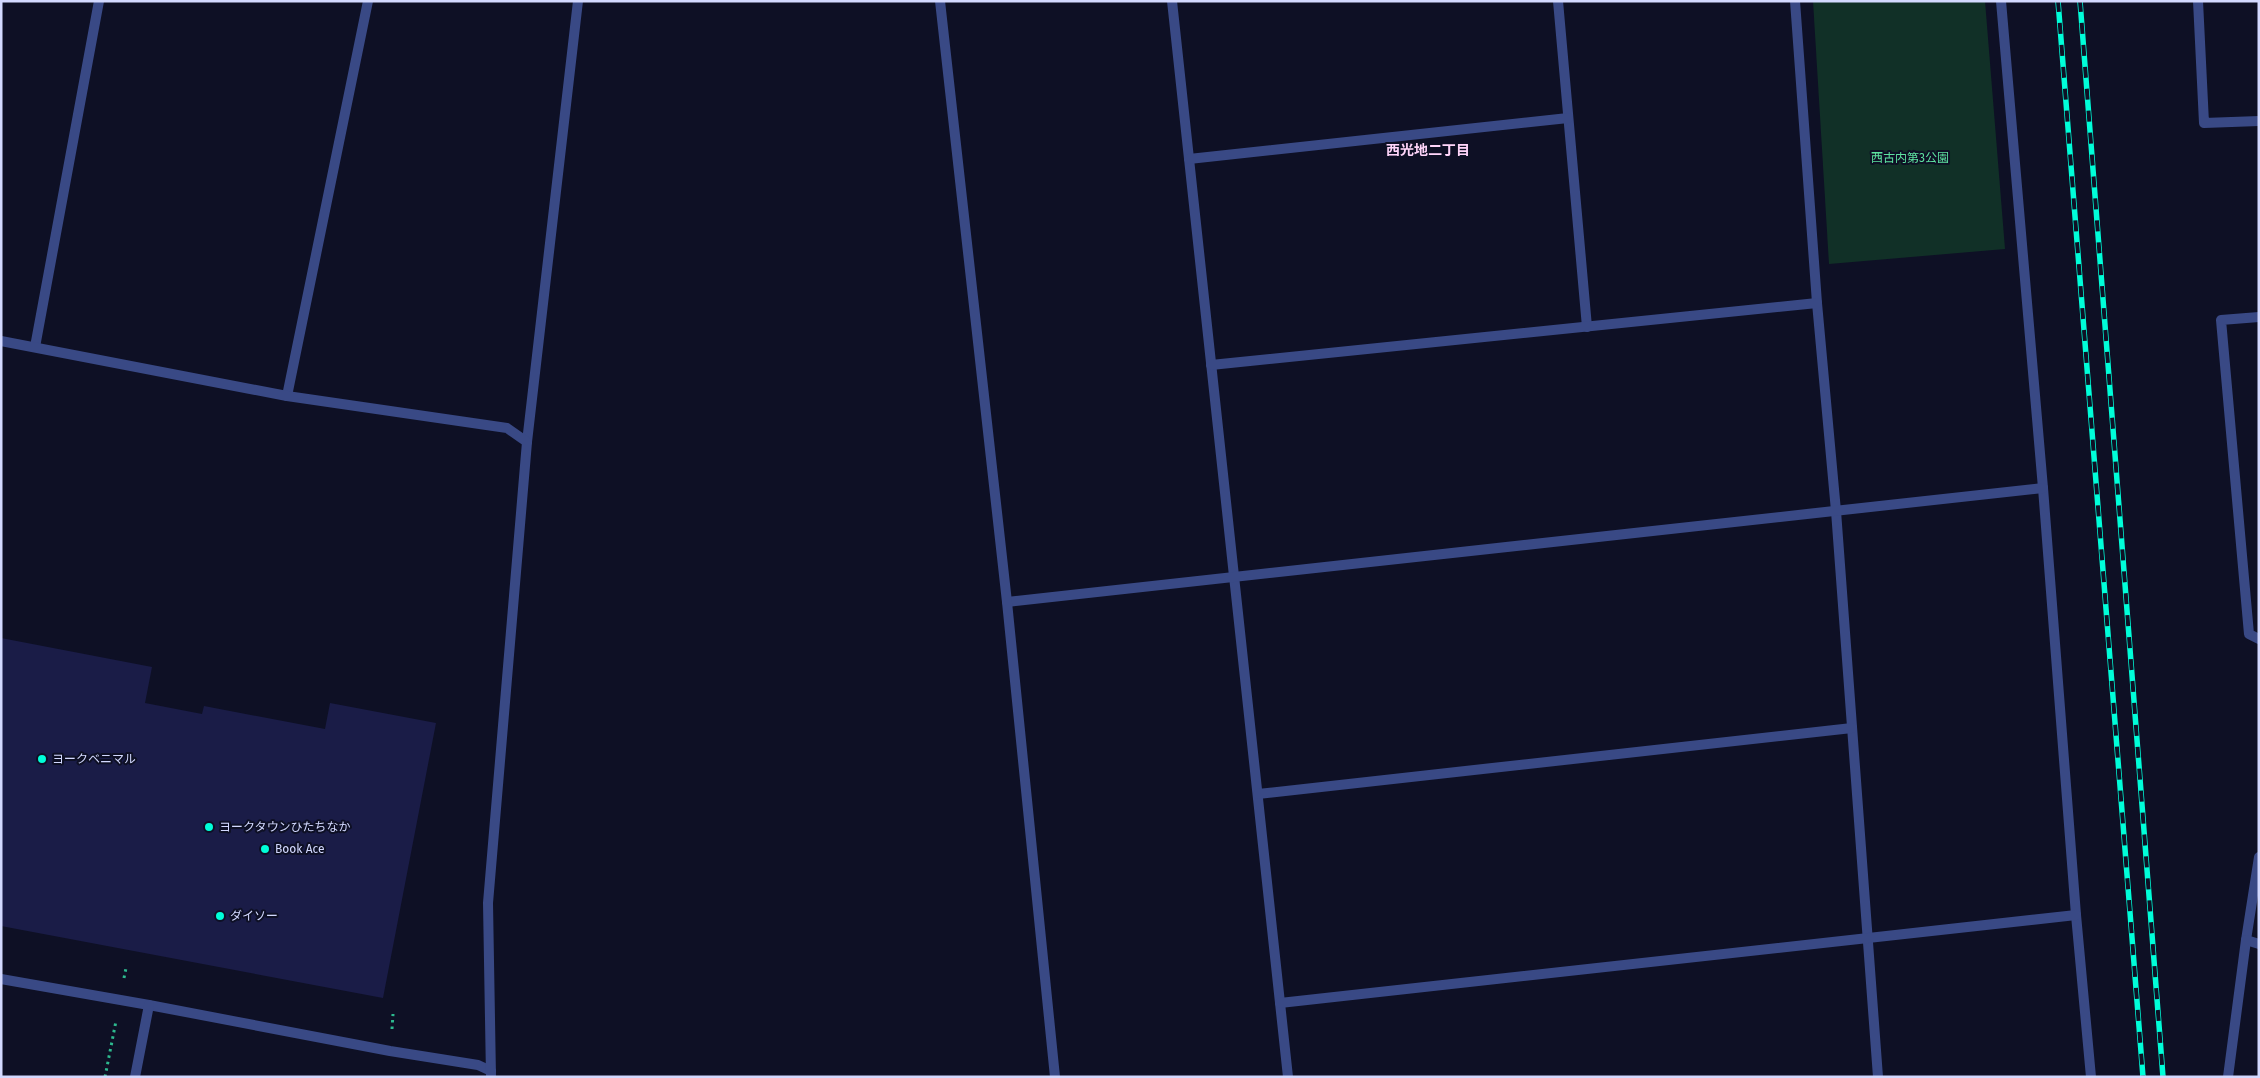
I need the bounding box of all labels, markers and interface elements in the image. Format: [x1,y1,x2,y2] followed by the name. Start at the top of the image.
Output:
[1386,142,1470,159] district label: 西光地二丁目
[1871,151,1949,165] park label: 西古内第3公園
[52,752,136,766] place label: ヨークベニマル
[36,753,48,765] marker: ヨークベニマル
[219,820,351,834] place label: ヨークタウンひたちなか
[203,821,215,833] marker: ヨークタウンひたちなか
[275,842,325,856] place label: Book Ace
[259,843,271,855] marker: Book Ace
[230,909,278,923] place label: ダイソー
[214,910,226,922] marker: ダイソー

